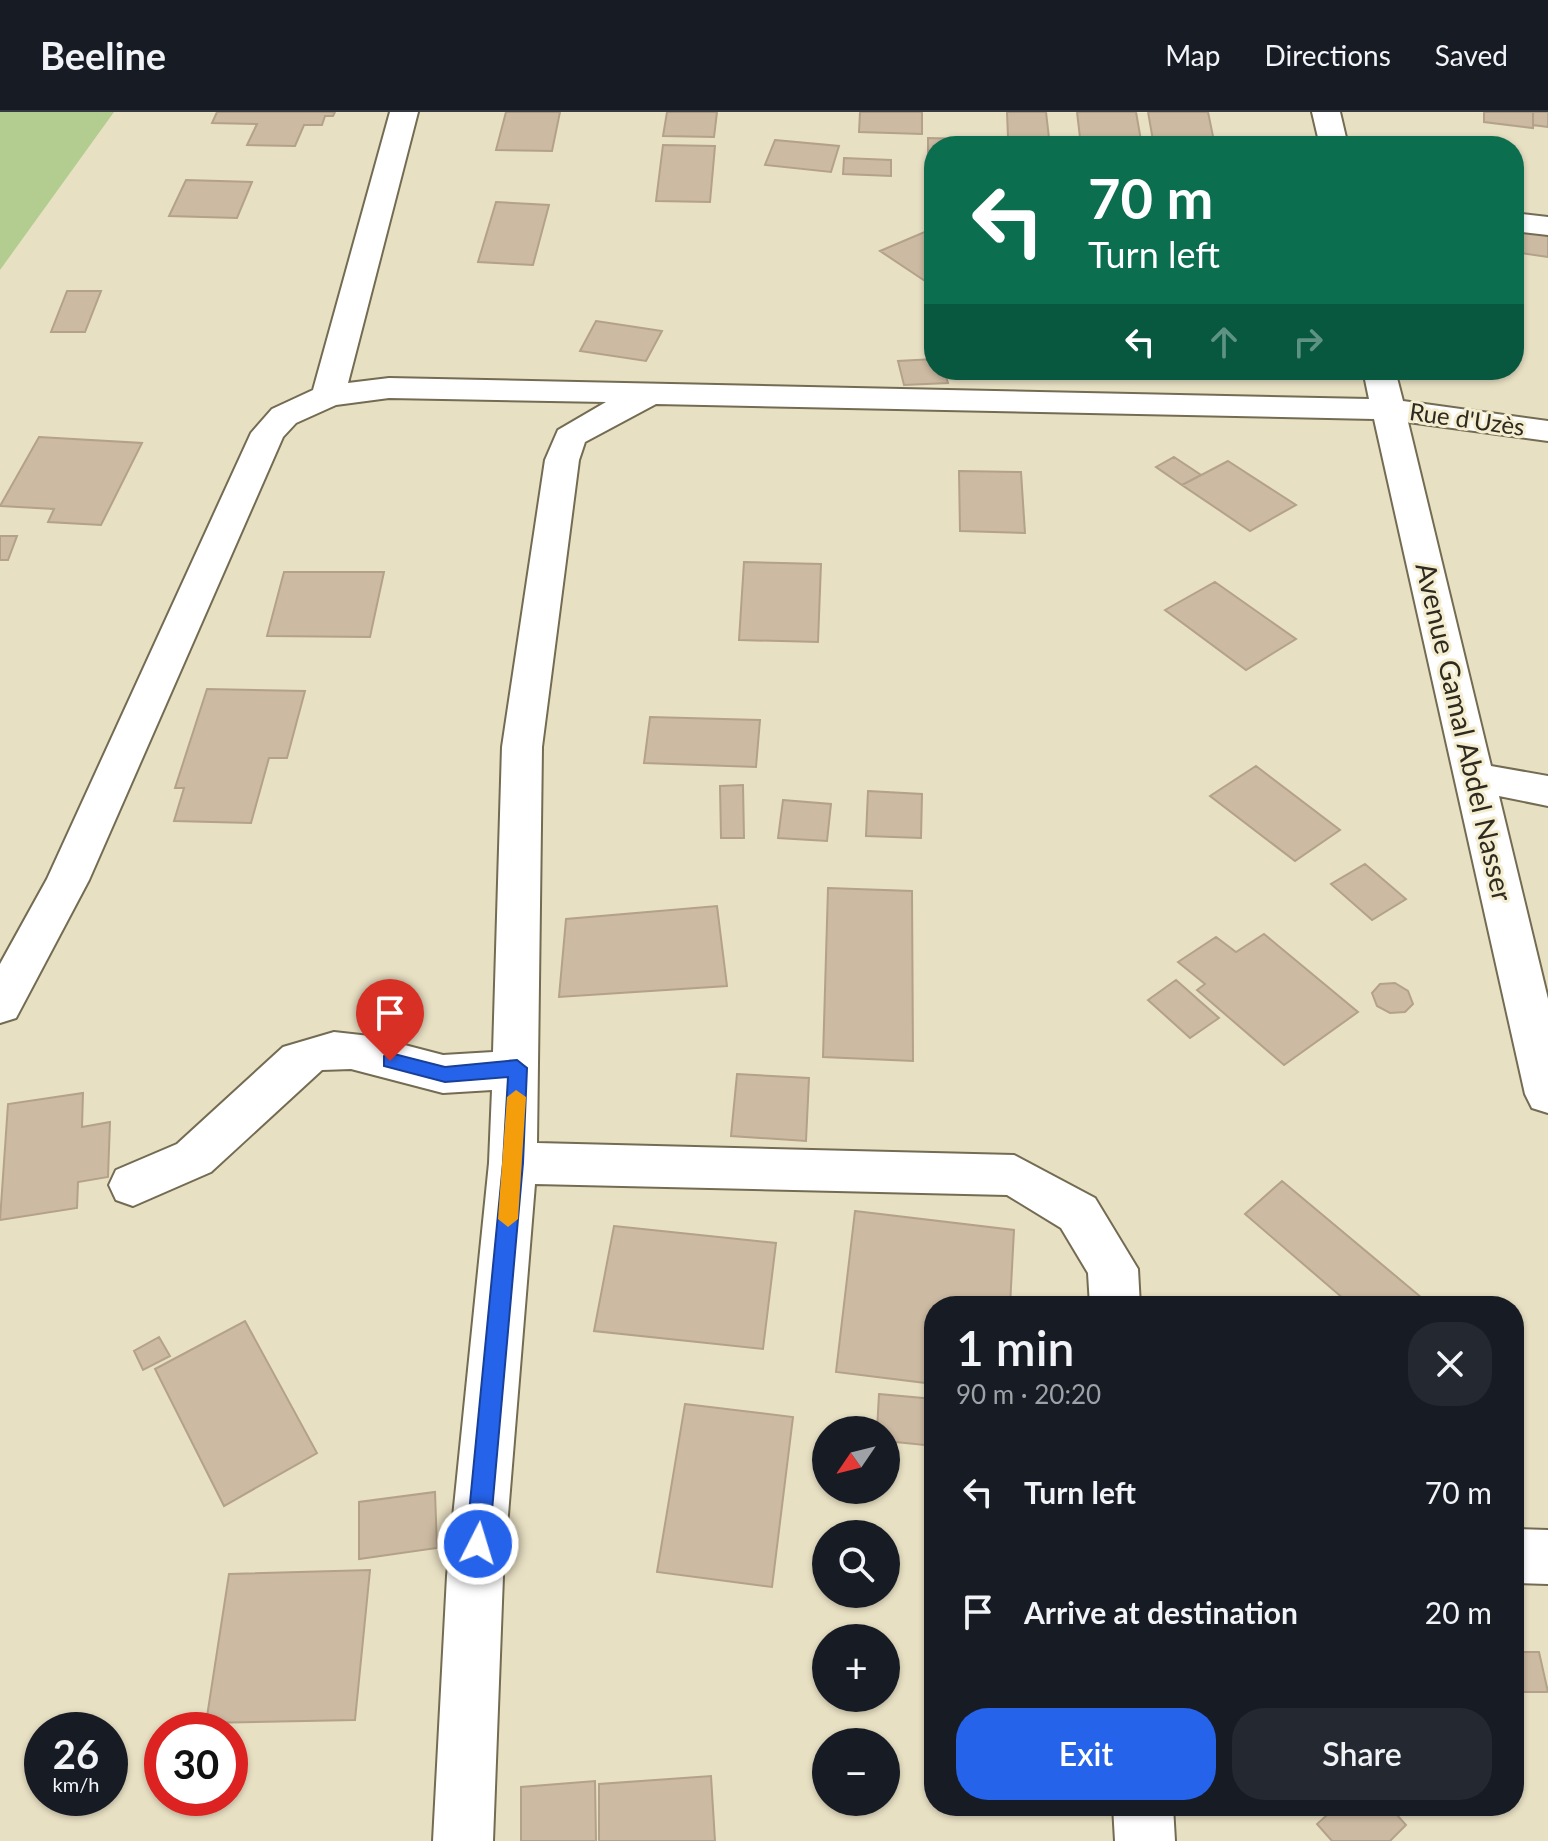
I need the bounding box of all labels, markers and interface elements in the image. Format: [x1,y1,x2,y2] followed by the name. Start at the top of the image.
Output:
[40,32,166,78] text: Beeline
[1165,38,1220,72] text: Map
[1264,38,1391,72] text: Directions
[1435,38,1508,72] text: Saved
[1088,164,1213,231] text: 70 m
[956,168,1060,272] icon: left
[1088,232,1220,276] text: Turn left
[1118,320,1162,364] icon: left
[1202,320,1246,364] icon: ahead
[1286,320,1330,364] icon: right
[1408,396,1527,441] street label: Rue d'Uzès
[1409,559,1521,905] street label: Avenue Gamal Abdel Nasser
[356,979,424,1061] pin
[368,991,412,1035] icon: arrive
[956,1319,1074,1376] text: 1 min
[1408,1322,1492,1406] button: close
[956,1378,1101,1410] text: 90 m · 20:20
[812,1416,900,1504] north arrow
[812,1416,900,1816] map controls
[956,1470,1000,1514] icon: left
[1024,1474,1136,1510] text: Turn left
[1425,1474,1492,1510] text: 70 m
[436,1502,520,1586] position arrow
[812,1520,900,1608] button: search
[956,1590,1000,1634] icon: arrive
[1024,1594,1298,1630] text: Arrive at destination
[1425,1594,1492,1630] text: 20 m
[812,1624,900,1712] button: +
[956,1708,1216,1800] button: Exit
[1232,1708,1492,1800] button: Share
[144,1712,248,1816] speed limit sign: 30
[812,1728,900,1816] button: −
[53,1730,99,1778] text: 26
[53,1772,99,1796] text: km/h

